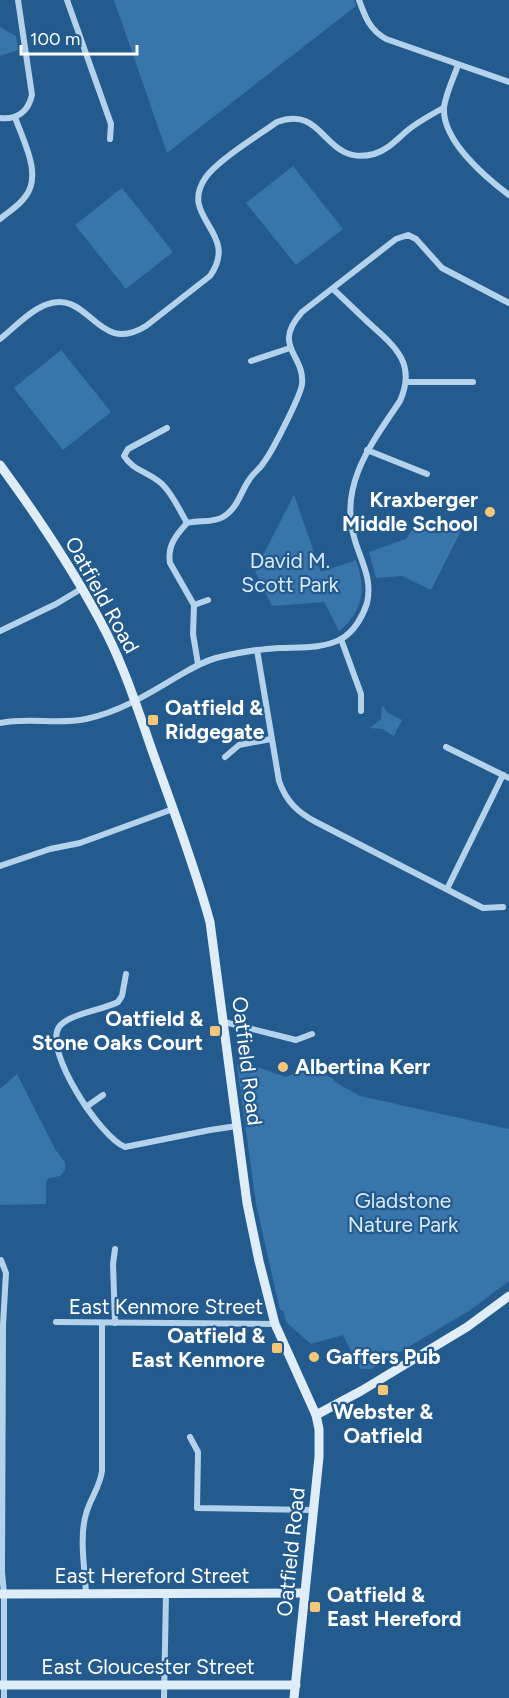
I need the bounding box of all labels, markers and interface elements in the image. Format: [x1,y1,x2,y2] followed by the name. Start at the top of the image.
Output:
[21,18,136,56] scale bar
[30,28,80,50] text: 100 m
[342,487,478,536] place label: Kraxberger Middle School
[483,505,497,519] marker: Kraxberger Middle School
[60,532,145,657] street label: Oatfield Road
[241,548,340,597] park label: David M. Scott Park
[165,695,265,744] place label: Oatfield & Ridgegate
[146,713,160,727] marker: Oatfield & Ridgegate
[227,995,268,1127] street label: Oatfield Road
[32,1006,203,1055] place label: Oatfield & Stone Oaks Court
[208,1024,222,1038] marker: Oatfield & Stone Oaks Court
[295,1054,430,1079] place label: Albertina Kerr
[276,1060,290,1074] marker: Albertina Kerr
[348,1188,459,1237] park label: Gladstone Nature Park
[69,1294,263,1319] street label: East Kenmore Street
[131,1323,265,1372] place label: Oatfield & East Kenmore
[270,1341,284,1355] marker: Oatfield & East Kenmore
[326,1344,441,1369] place label: Gaffers Pub
[307,1350,321,1364] marker: Gaffers Pub
[376,1383,390,1397] marker: Webster & Oatfield
[333,1399,433,1448] place label: Webster & Oatfield
[271,1486,310,1618] street label: Oatfield Road
[54,1563,250,1588] street label: East Hereford Street
[327,1582,461,1631] place label: Oatfield & East Hereford
[308,1600,322,1614] marker: Oatfield & East Hereford
[41,1654,255,1679] street label: East Gloucester Street

